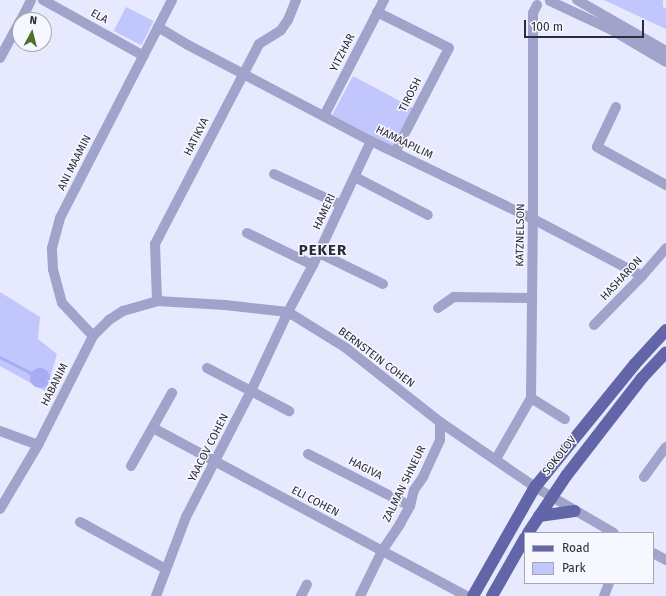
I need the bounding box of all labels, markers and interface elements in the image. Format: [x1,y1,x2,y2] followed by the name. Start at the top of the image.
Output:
[88,7,110,27] street label: ELA
[12,12,52,52] north arrow
[526,12,646,38] scale bar
[29,14,38,27] text: N
[531,20,563,34] text: 100 m
[328,32,358,74] street label: YITZHAR
[397,76,425,114] street label: TIROSH
[182,116,212,158] street label: HATIKVA
[373,124,435,162] street label: HAMAAPILIM
[55,133,95,193] street label: ANI MAAMIN
[311,192,339,232] street label: HAMERI
[514,203,528,267] street label: KATZNELSON
[299,242,347,260] district label: PEKER
[598,254,646,304] street label: HASHARON
[335,325,417,391] street label: BERNSTEIN COHEN
[39,361,71,409] street label: HABANIM
[186,412,232,484] street label: YAACOV COHEN
[540,434,580,478] street label: SOKOLOV
[381,444,429,524] street label: ZALMAN SHNEUR
[346,455,384,483] street label: HAGIVA
[289,484,341,520] street label: ELI COHEN
[524,532,654,584] legend
[562,541,590,555] text: Road
[562,561,586,575] text: Park

